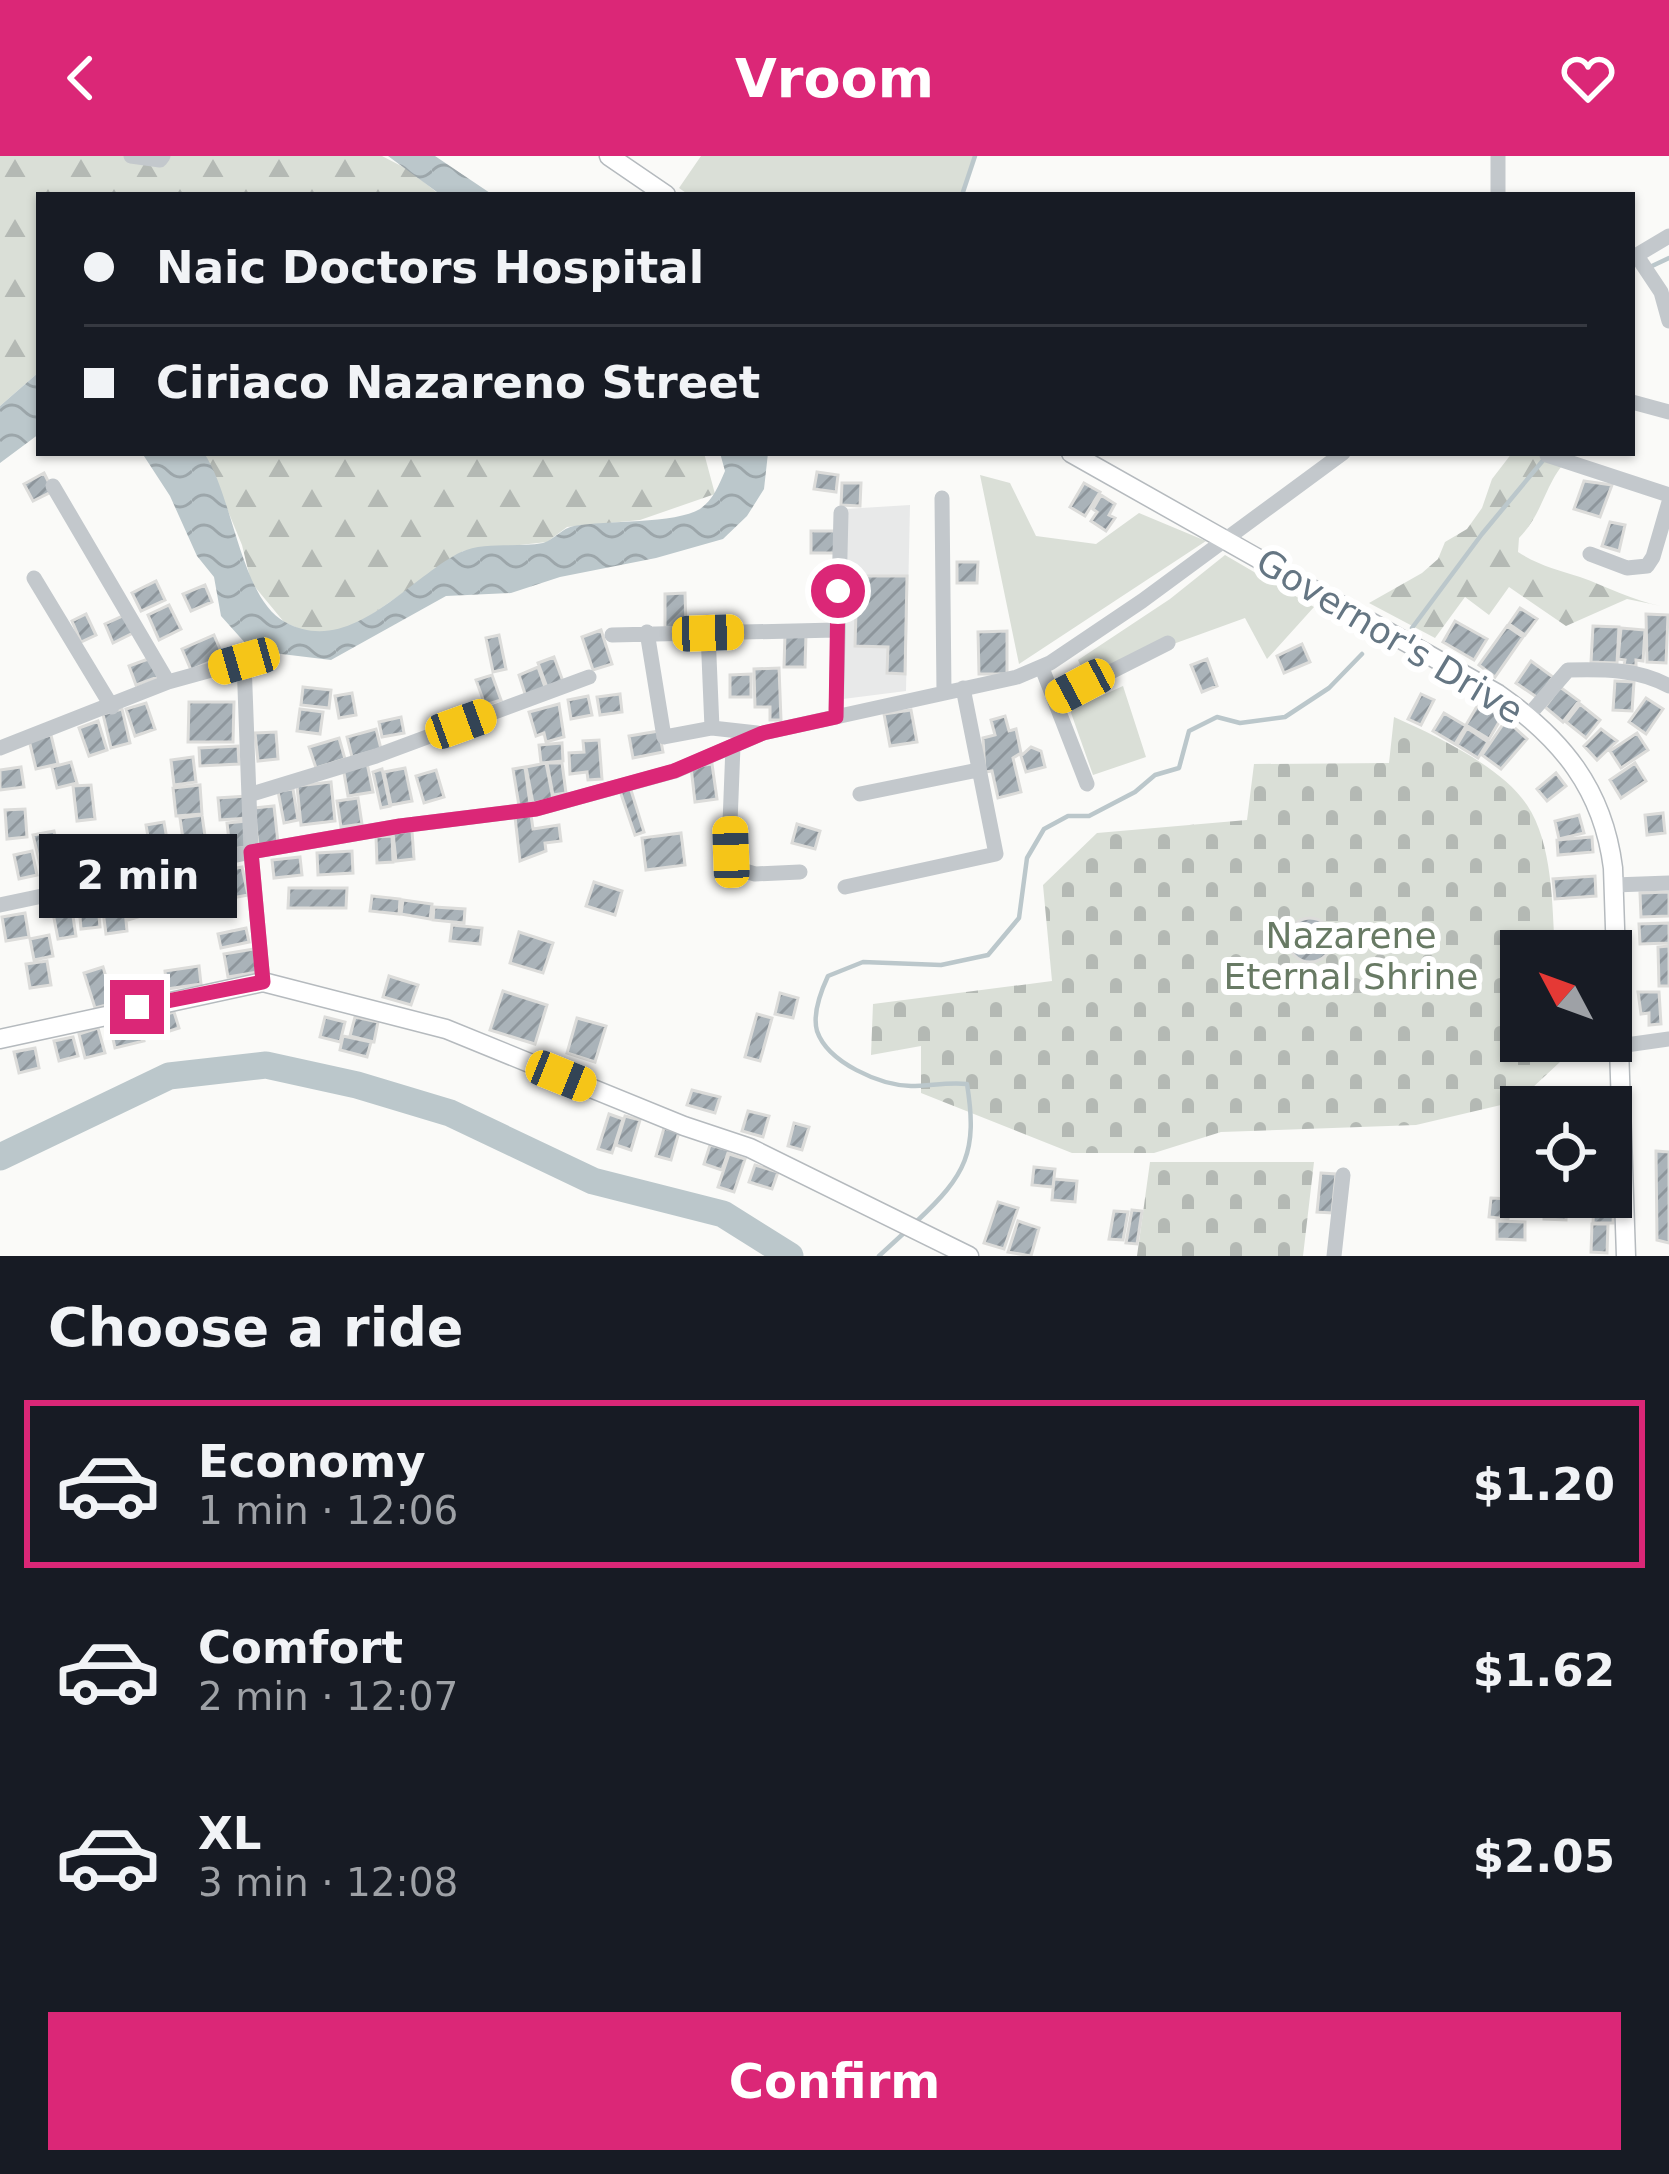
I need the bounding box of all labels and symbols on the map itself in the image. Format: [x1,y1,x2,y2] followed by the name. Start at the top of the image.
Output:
[1249,540,1531,732] street label: Governor's Drive
[811,564,865,618] route start
[671,614,745,652] car
[204,634,284,688] car
[1040,653,1120,719] car
[421,695,501,753] car
[712,815,750,889] car
[38,833,236,917] callout: 2 min
[1224,915,1478,997] park label: Nazarene Eternal Shrine
[1500,930,1632,1062] north arrow
[110,980,164,1034] route end
[521,1046,601,1106] car

